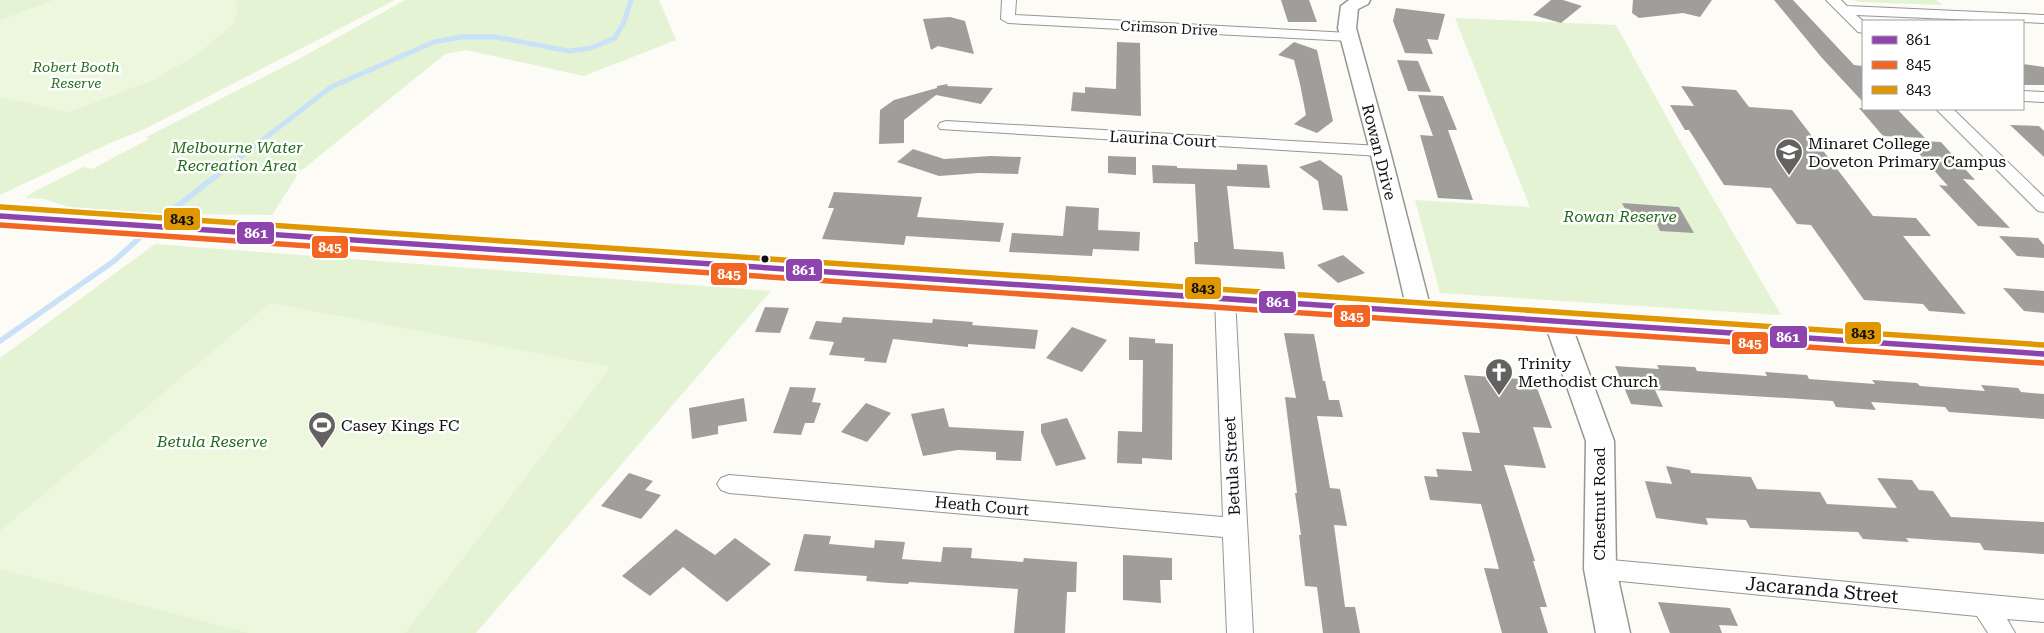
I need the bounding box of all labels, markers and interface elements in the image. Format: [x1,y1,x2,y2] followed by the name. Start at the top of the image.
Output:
[1120,17,1218,39] street label: Crimson Drive
[1862,20,2024,110] legend
[1906,31,1931,49] text: 861
[1906,56,1931,74] text: 845
[31,59,120,91] park label: Robert Booth Reserve
[1906,81,1931,99] text: 843
[1358,102,1400,202] street label: Rowan Drive
[1109,127,1217,151] street label: Laurina Court
[1808,134,2007,171] place label: Minaret College Doveton Primary Campus
[1774,137,1804,176] school or university icon: Minaret College Doveton Primary Campus
[170,138,303,175] park label: Melbourne Water Recreation Area
[163,207,201,231] line badge: 843
[1562,207,1677,226] park label: Rowan Reserve
[170,211,194,227] text: 843
[236,221,275,245] line badge: 861
[244,225,268,241] text: 861
[311,235,349,259] line badge: 845
[318,239,342,255] text: 845
[760,254,770,264] unlabelled marker
[785,258,823,282] line badge: 861
[710,262,748,286] line badge: 845
[792,262,816,278] text: 861
[717,266,741,282] text: 845
[1184,276,1222,300] line badge: 843
[1191,280,1215,296] text: 843
[1258,290,1297,314] line badge: 861
[1266,294,1290,310] text: 861
[1333,304,1371,328] line badge: 845
[1340,308,1364,324] text: 845
[1844,321,1882,345] line badge: 843
[1769,325,1808,349] line badge: 861
[1851,325,1875,341] text: 843
[1776,329,1800,345] text: 861
[1731,331,1769,355] line badge: 845
[1738,335,1762,351] text: 845
[1518,354,1658,391] place label: Trinity Methodist Church
[1484,357,1514,396] church icon: Trinity Methodist Church
[307,410,337,449] sports icon: Casey Kings FC
[341,416,460,435] place label: Casey Kings FC
[1220,416,1244,516] street label: Betula Street
[156,432,267,451] park label: Betula Reserve
[1590,447,1609,561] street label: Chestnut Road
[934,492,1030,520] street label: Heath Court
[1745,572,1899,608] street label: Jacaranda Street

